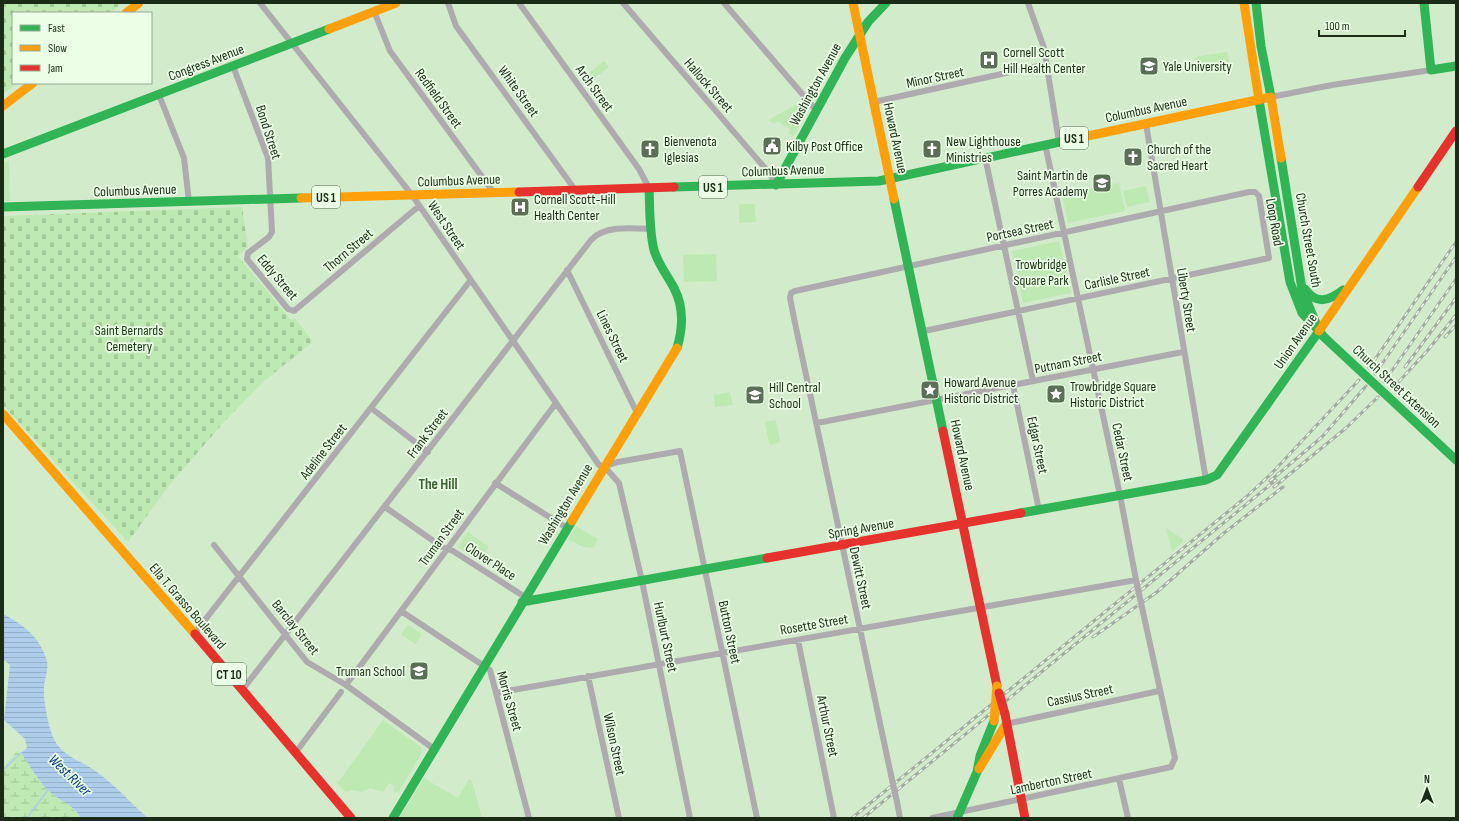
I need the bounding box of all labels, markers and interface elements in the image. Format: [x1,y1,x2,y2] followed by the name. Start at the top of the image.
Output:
[12,12,152,84] legend
[1319,12,1405,38] scale bar
[1325,19,1350,34] text: 100 m
[48,21,65,36] text: Fast
[166,40,246,85] street label: Congress Avenue
[786,40,845,128] street label: Washington Avenue
[48,41,67,56] text: Slow
[1003,44,1086,77] place label: Cornell Scott Hill Health Center
[978,49,1000,71] hospital icon: Cornell Scott Hill Health Center
[680,55,737,116] street label: Hallock Street
[1138,55,1160,77] school or university icon: Yale University
[1163,58,1232,75] place label: Yale University
[47,61,63,76] text: Jam
[571,61,617,115] street label: Arch Street
[494,62,543,120] street label: White Street
[905,63,965,92] street label: Minor Street
[411,65,466,131] street label: Redfield Street
[1104,93,1188,126] street label: Columbus Avenue
[880,101,911,175] street label: Howard Avenue
[252,103,285,161] street label: Bond Street
[1060,127,1088,149] road number: US 1
[664,133,717,166] place label: Bienvenota Iglesias
[946,133,1021,166] place label: New Lighthouse Ministries
[761,135,783,157] public building icon: Kilby Post Office
[639,138,661,160] church icon: Bienvenota Iglesias
[786,138,863,155] place label: Kilby Post Office
[921,138,943,160] church icon: New Lighthouse Ministries
[1147,141,1211,174] place label: Church of the Sacred Heart
[1122,146,1144,168] church icon: Church of the Sacred Heart
[741,161,825,180] street label: Columbus Avenue
[1013,167,1089,200] place label: Saint Martin de Porres Academy
[417,171,501,190] street label: Columbus Avenue
[1091,172,1113,194] school or university icon: Saint Martin de Porres Academy
[699,176,727,198] road number: US 1
[93,181,177,200] street label: Columbus Avenue
[312,186,340,208] road number: US 1
[534,191,615,224] place label: Cornell Scott-Hill Health Center
[1292,191,1325,289] street label: Church Street South
[509,196,531,218] hospital icon: Cornell Scott-Hill Health Center
[424,197,469,253] street label: West Street
[1262,197,1287,247] street label: Loop Road
[985,215,1055,246] street label: Portsea Street
[320,225,376,276] street label: Thorn Street
[254,251,302,304] street label: Eddy Street
[1013,256,1069,289] park label: Trowbridge Square Park
[1083,263,1151,294] street label: Carlisle Street
[1173,267,1200,333] street label: Liberty Street
[593,307,633,365] street label: Lines Street
[1270,310,1321,372] street label: Union Avenue
[95,322,163,355] park label: Saint Bernards Cemetery
[1349,341,1444,432] street label: Church Street Extension
[1033,348,1103,377] street label: Putnam Street
[944,374,1018,407] place label: Howard Avenue Historic District
[1070,378,1156,411] place label: Trowbridge Square Historic District
[769,379,821,412] place label: Hill Central School
[919,379,941,401] place icon: Howard Avenue Historic District
[1045,383,1067,405] place icon: Trowbridge Square Historic District
[744,384,766,406] school or university icon: Hill Central School
[403,405,452,461] street label: Frank Street
[1023,415,1052,475] street label: Edgar Street
[947,418,978,492] street label: Howard Avenue
[296,420,350,483] street label: Adeline Street
[1108,421,1137,483] street label: Cedar Street
[535,461,596,548] street label: Washington Avenue
[419,475,457,494] district label: The Hill
[415,505,468,569] street label: Truman Street
[827,514,895,543] street label: Spring Avenue
[462,539,519,584] street label: Clover Place
[846,545,875,611] street label: Dewitt Street
[146,560,230,653] street label: Ella T. Grasso Boulevard
[268,596,323,658] street label: Barclay Street
[715,599,744,665] street label: Button Street
[650,600,681,674] street label: Hurlburt Street
[779,610,849,639] street label: Rosette Street
[408,660,430,682] school or university icon: Truman School
[212,663,246,685] road number: CT 10
[336,663,405,680] place label: Truman School
[493,669,526,733] street label: Morris Street
[1046,680,1115,711] street label: Cassius Street
[813,693,842,758] street label: Arthur Street
[600,712,629,777] street label: Wilson Street
[44,750,96,801] water label: West River
[1009,765,1093,798] street label: Lamberton Street
[1407,769,1447,809] north arrow
[1424,773,1430,786] text: N

